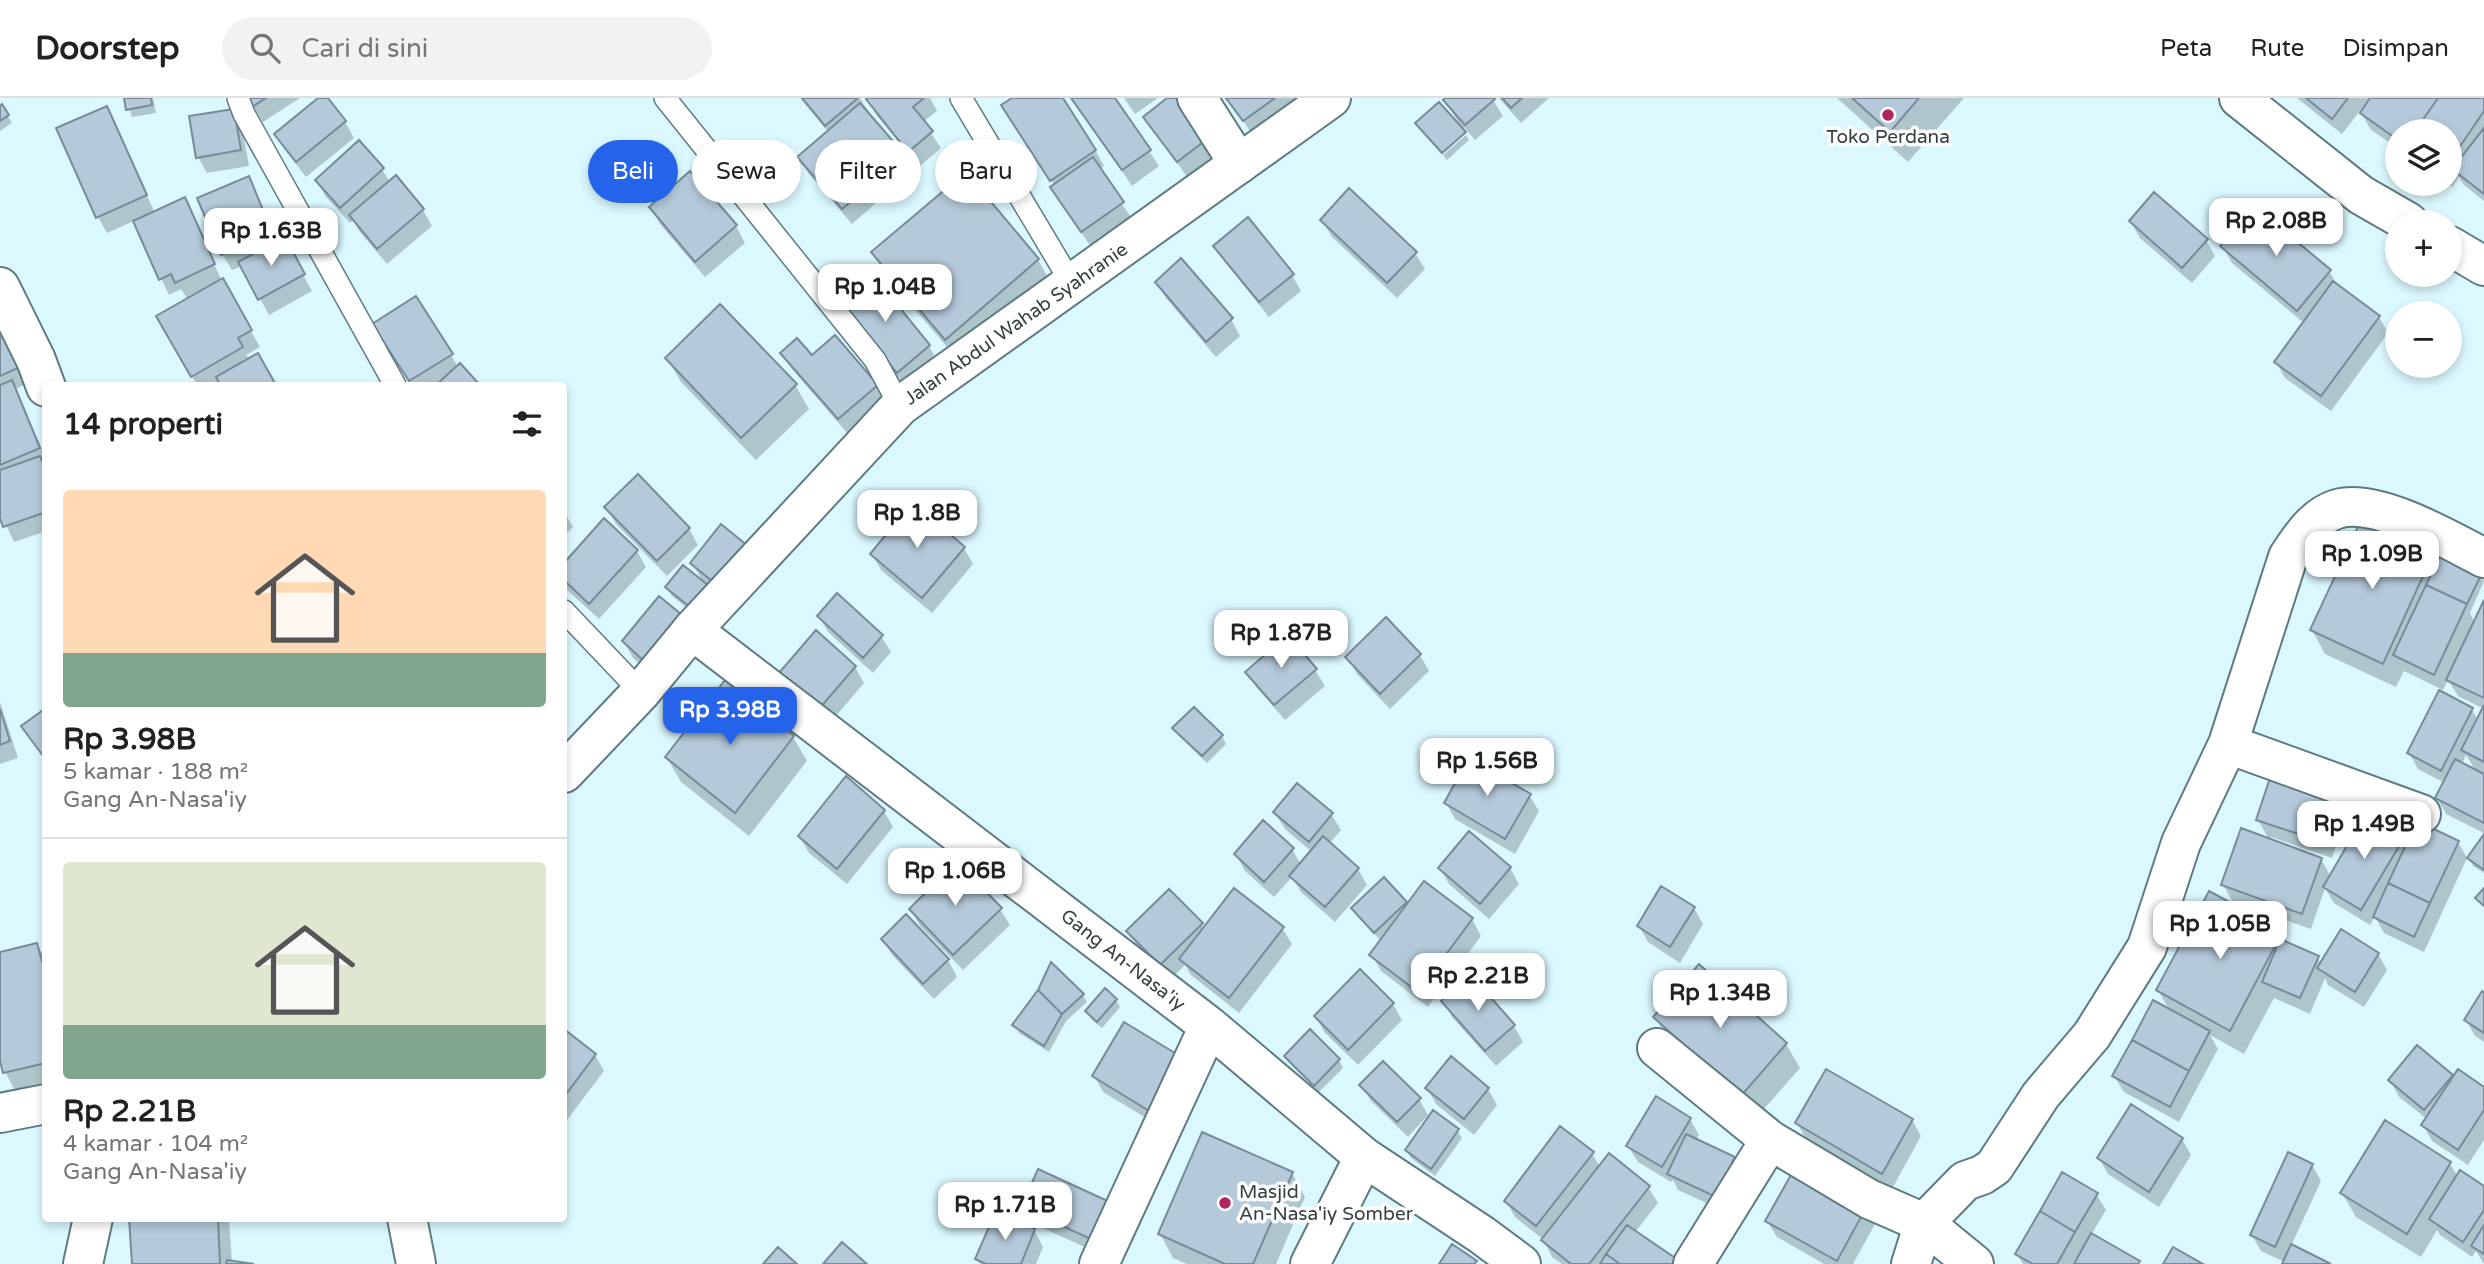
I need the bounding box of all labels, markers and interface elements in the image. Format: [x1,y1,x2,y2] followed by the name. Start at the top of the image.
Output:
[222,17,712,80] search box
[35,29,180,68] text: Doorstep
[246,29,284,67] icon: search
[302,33,428,64] text: Cari di sini
[2160,34,2212,63] text: Peta
[2250,34,2304,63] text: Rute
[2342,34,2449,63] text: Disimpan
[1880,107,1896,123] marker: Toko Perdana
[2385,119,2462,378] map controls
[2385,119,2462,196] button: layers
[1826,126,1950,148] place label: Toko Perdana
[588,140,678,203] chip: Beli
[692,140,801,203] chip: Sewa
[815,140,921,203] chip: Filter
[935,140,1037,203] chip: Baru
[2204,198,2348,258] pin: Rp 2.08B
[2225,207,2327,235] text: Rp 2.08B
[199,208,343,268] pin: Rp 1.63B
[2385,210,2462,287] button: +
[220,217,322,245] text: Rp 1.63B
[900,238,1132,410] street label: Jalan Abdul Wahab Syahranie
[813,264,957,324] pin: Rp 1.04B
[834,273,936,301] text: Rp 1.04B
[2385,301,2462,378] button: −
[508,405,546,443] icon: filters
[63,406,223,443] text: 14 properti
[852,490,982,550] pin: Rp 1.8B
[873,499,961,527] text: Rp 1.8B
[2300,532,2444,591] pin: Rp 1.09B
[242,535,368,661] icon: home
[2321,540,2423,568] text: Rp 1.09B
[1209,610,1353,670] pin: Rp 1.87B
[1230,619,1332,647] text: Rp 1.87B
[658,688,802,747] pin: Rp 3.98B
[679,696,781,724] text: Rp 3.98B
[63,721,196,758] text: Rp 3.98B
[1415,738,1559,798] pin: Rp 1.56B
[1436,747,1538,775] text: Rp 1.56B
[63,758,248,786] text: 5 kamar · 188 m²
[63,786,247,814] text: Gang An-Nasa'iy
[2292,802,2436,861] pin: Rp 1.49B
[2313,810,2415,838] text: Rp 1.49B
[883,848,1027,908] pin: Rp 1.06B
[904,857,1006,885] text: Rp 1.06B
[2148,902,2292,961] pin: Rp 1.05B
[1056,905,1190,1015] street label: Gang An-Nasa'iy
[242,907,368,1033] icon: home
[2169,910,2271,938] text: Rp 1.05B
[1406,954,1550,1013] pin: Rp 2.21B
[1427,962,1529,990] text: Rp 2.21B
[1648,970,1792,1030] pin: Rp 1.34B
[1669,979,1771,1007] text: Rp 1.34B
[63,1093,196,1130] text: Rp 2.21B
[63,1130,248,1158] text: 4 kamar · 104 m²
[63,1158,247,1186] text: Gang An-Nasa'iy
[1239,1181,1414,1225] place label: Masjid An-Nasa'iy Somber
[933,1182,1077,1242] pin: Rp 1.71B
[954,1191,1056,1219] text: Rp 1.71B
[1217,1195,1233,1211] marker: Masjid An-Nasa'iy Somber

